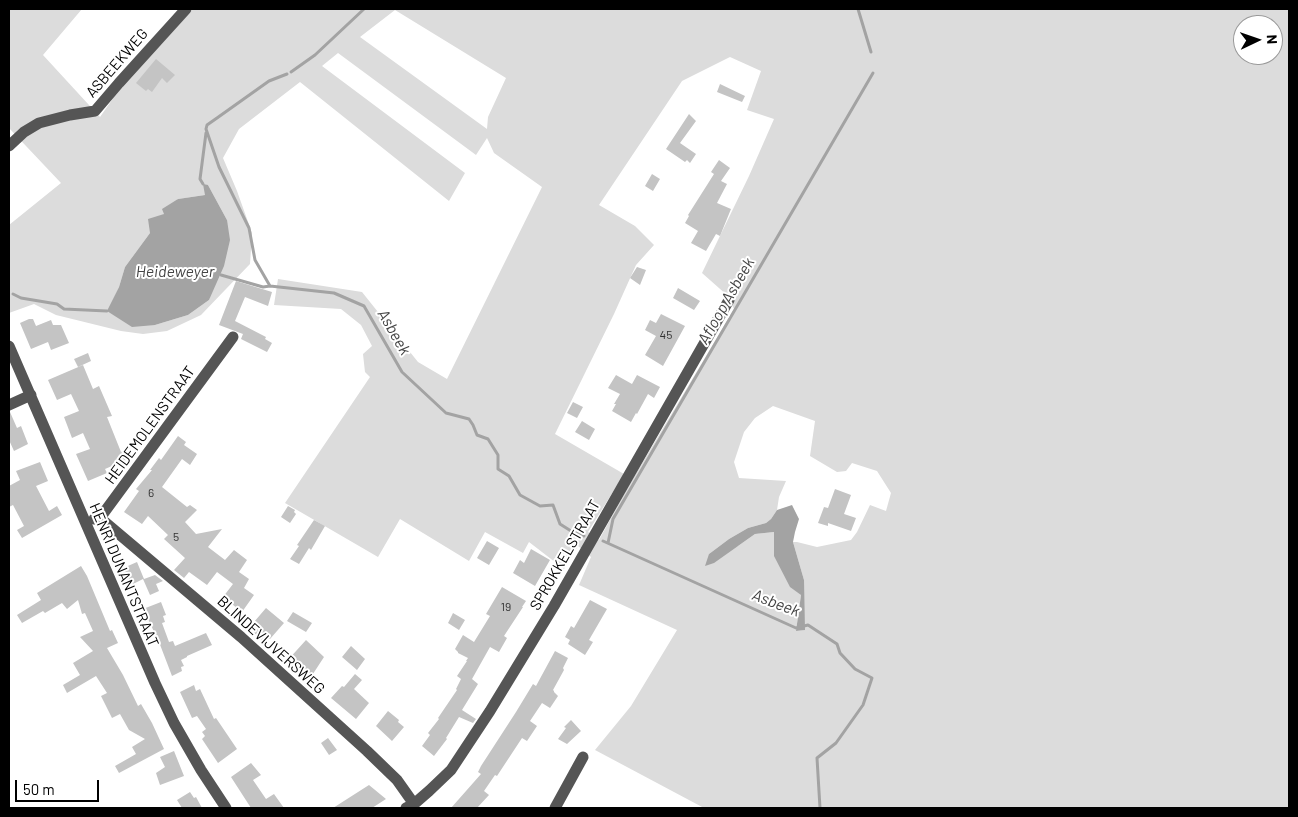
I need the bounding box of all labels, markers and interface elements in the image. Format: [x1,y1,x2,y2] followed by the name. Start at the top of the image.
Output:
[1233,15,1283,65] north arrow
[82,25,152,101] street label: ASBEEKWEG
[1264,34,1281,44] text: N
[694,254,758,348] water label: Afloop Asbeek
[136,262,214,282] water label: Heideweyer
[373,306,415,358] water label: Asbeek
[660,328,672,342] house number: 45
[101,363,199,487] street label: HEIDEMOLENSTRAAT
[148,486,154,500] house number: 6
[526,497,604,613] street label: SPROKKELSTRAAT
[86,500,162,650] street label: HENRI DUNANTSTRAAT
[173,530,179,544] house number: 5
[749,585,803,621] water label: Asbeek
[214,592,328,698] street label: BLINDEVIJVERSWEG
[501,600,511,614] house number: 19
[18,770,101,802] scale bar
[23,780,55,798] text: 50 m

